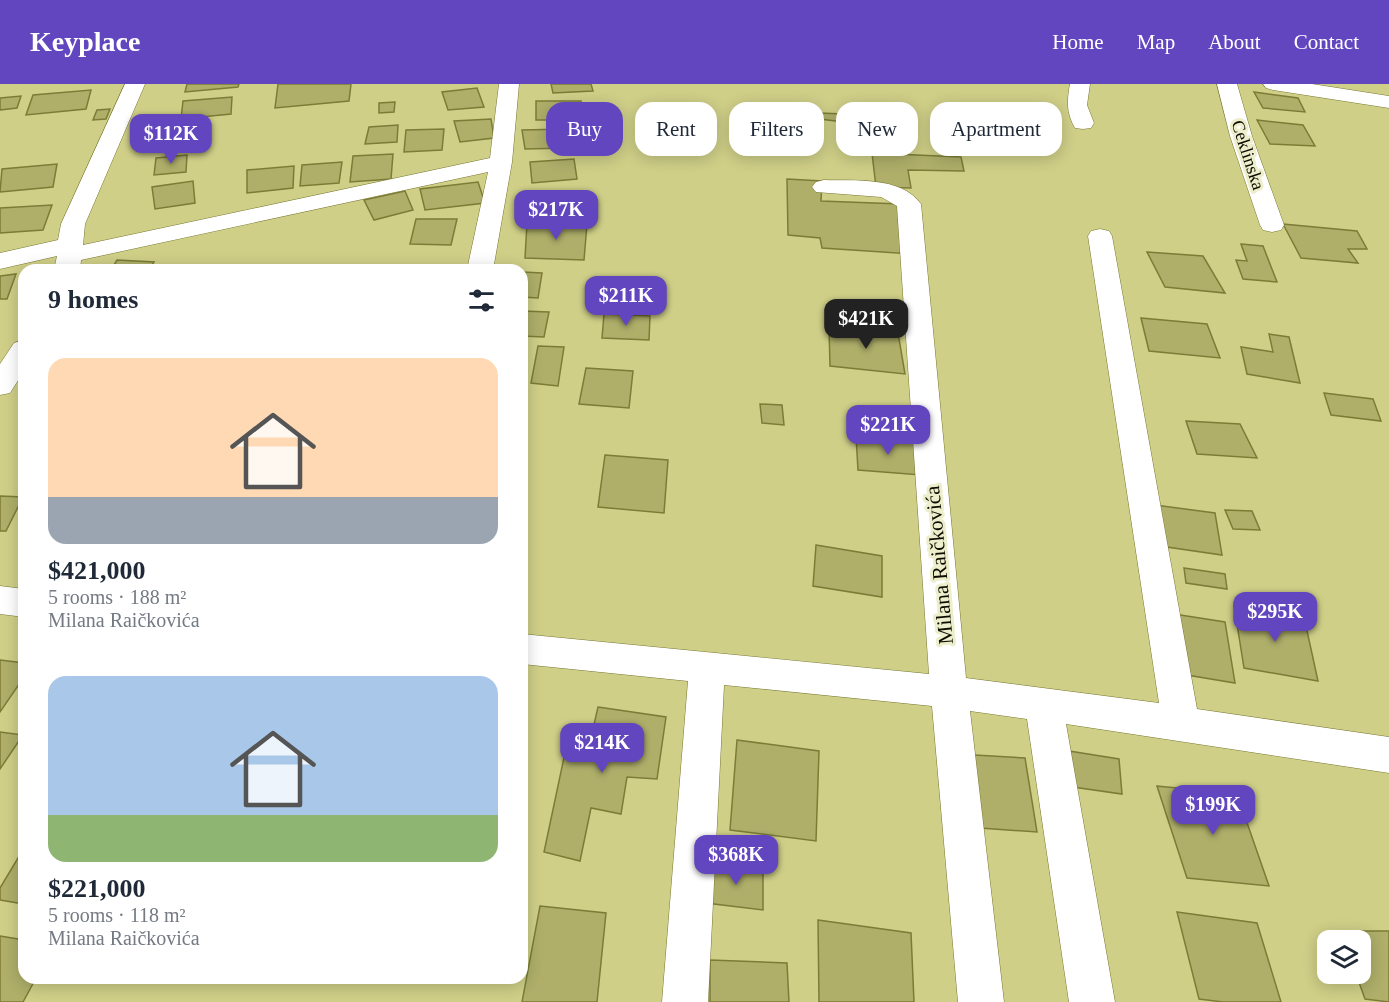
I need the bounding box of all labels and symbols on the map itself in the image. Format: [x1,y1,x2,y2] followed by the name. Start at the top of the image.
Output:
[129,114,213,165] pin: $112K
[1227,118,1269,192] street label: Ceklinska
[514,190,598,241] pin: $217K
[584,276,668,327] pin: $211K
[824,299,908,350] pin: $421K
[846,405,930,456] pin: $221K
[920,484,958,645] street label: Milana Raičkovića
[1233,592,1317,643] pin: $295K
[560,723,644,774] pin: $214K
[1171,785,1255,836] pin: $199K
[694,835,778,886] pin: $368K

